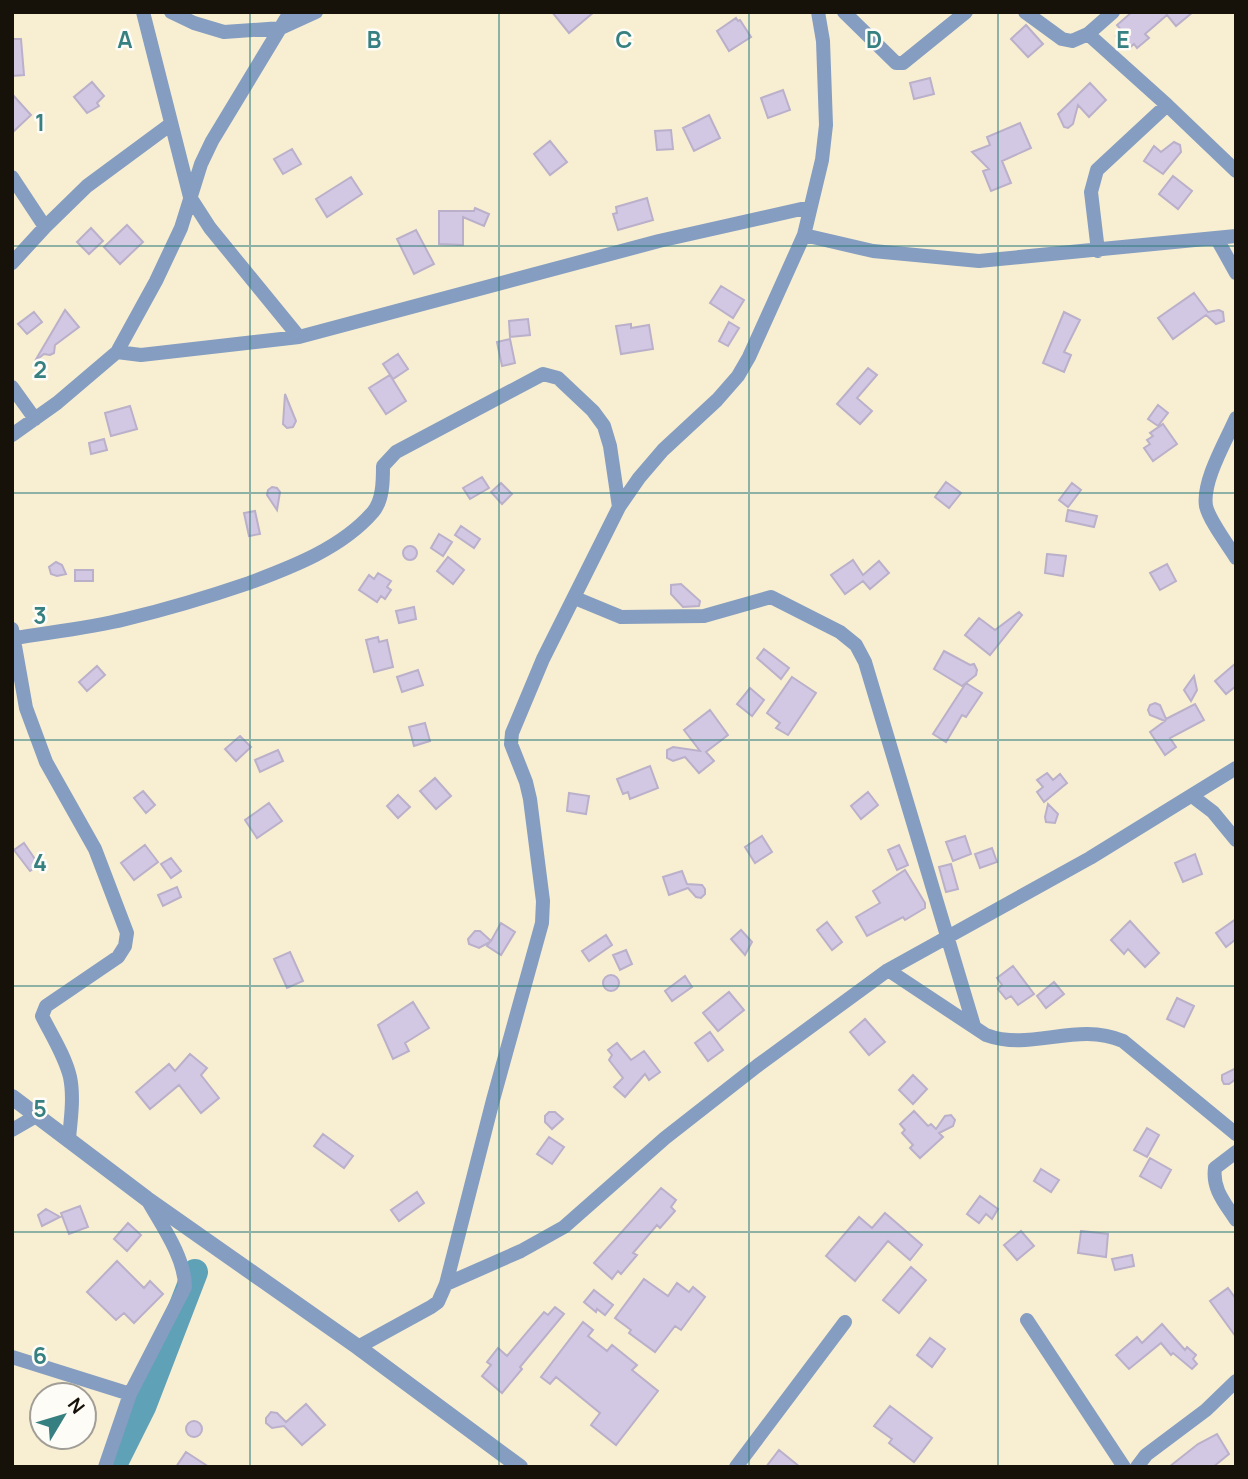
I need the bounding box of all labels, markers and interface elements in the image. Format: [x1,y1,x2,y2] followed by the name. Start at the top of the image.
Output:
[117,23,133,55] text: A
[367,23,381,55] text: B
[616,23,633,55] text: C
[866,23,882,55] text: D
[1116,23,1130,55] text: E
[35,106,45,138] text: 1
[33,353,47,385] text: 2
[33,599,47,631] text: 3
[33,846,47,878] text: 4
[33,1092,47,1124] text: 5
[33,1339,47,1371] text: 6
[28,1381,98,1451] north arrow
[62,1392,91,1419] text: N

